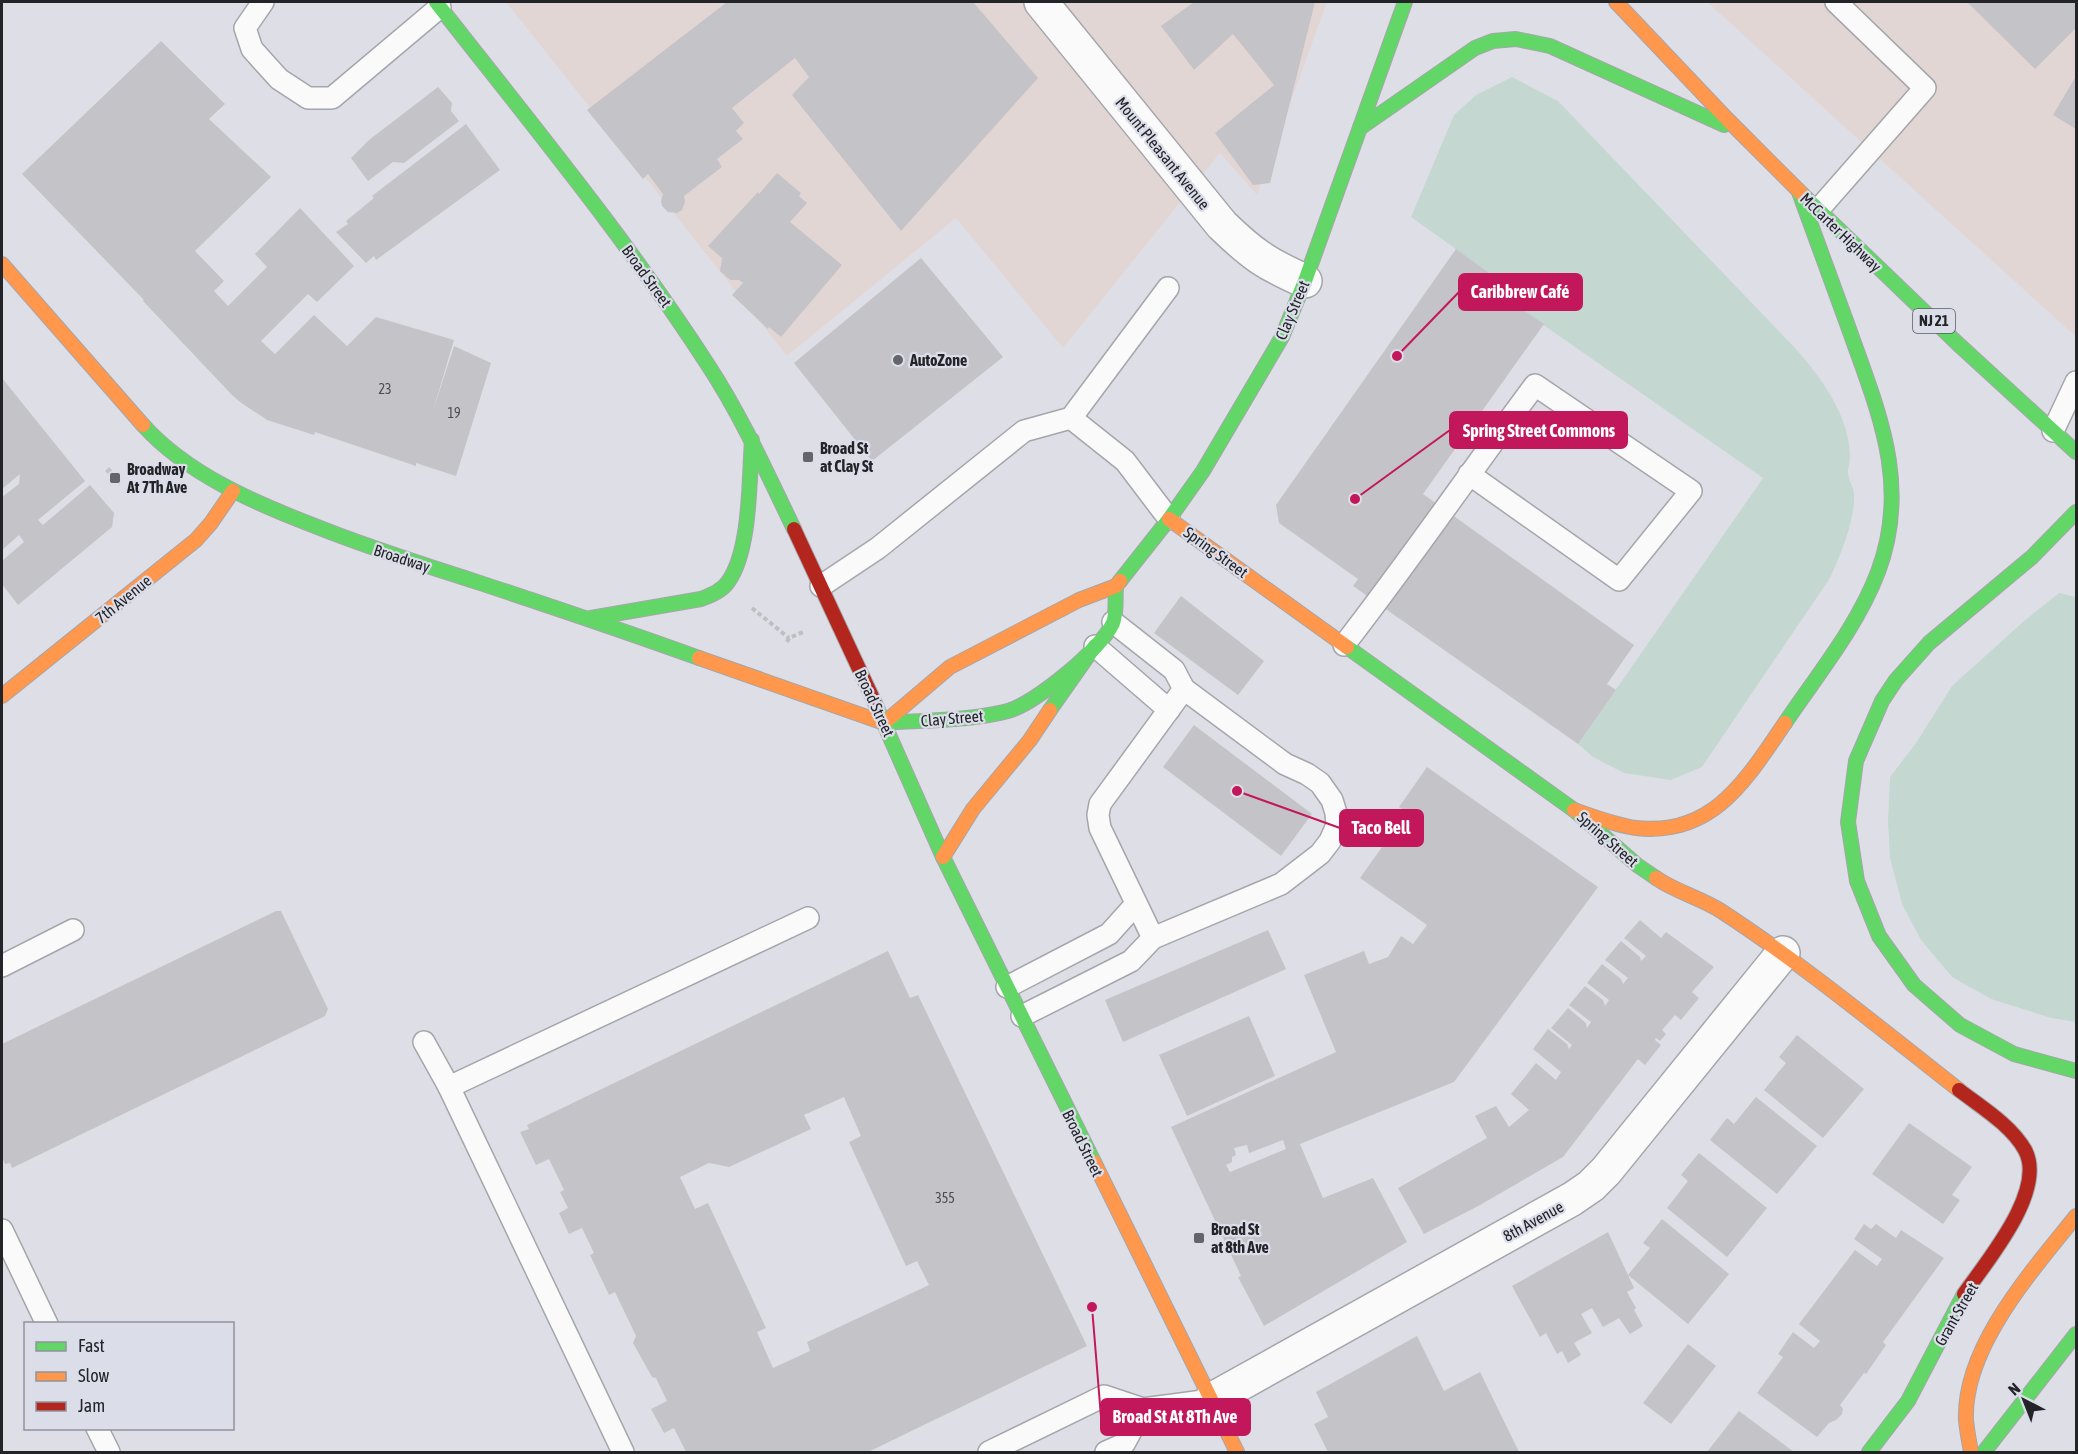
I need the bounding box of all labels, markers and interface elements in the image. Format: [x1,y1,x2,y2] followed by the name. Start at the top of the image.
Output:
[1112,93,1214,213] street label: Mount Pleasant Avenue
[1796,189,1885,276] street label: McCarter Highway
[619,242,676,311] street label: Broad Street
[1459,274,1582,310] callout: Caribbrew Café
[1271,277,1314,343] street label: Clay Street
[1470,281,1570,302] text: Caribbrew Café
[1913,309,1955,333] road number: NJ 21
[909,351,967,369] place label: AutoZone
[891,353,905,367] marker: AutoZone
[378,381,392,397] house number: 23
[447,405,461,421] house number: 19
[1450,412,1627,448] callout: Spring Street Commons
[1463,420,1616,441] text: Spring Street Commons
[820,439,874,475] place label: Broad St at Clay St
[801,450,815,464] marker: Broad St at Clay St
[126,460,187,496] place label: Broadway At 7Th Ave
[108,471,122,485] marker: Broadway At 7Th Ave
[1180,523,1252,582] street label: Spring Street
[371,540,433,577] street label: Broadway
[92,571,154,627] street label: 7th Avenue
[852,666,899,740] street label: Broad Street
[920,706,985,731] street label: Clay Street
[1573,808,1642,871] street label: Spring Street
[1340,810,1423,846] callout: Taco Bell
[1352,817,1411,838] text: Taco Bell
[1059,1107,1107,1180] street label: Broad Street
[935,1190,955,1206] house number: 355
[1500,1197,1566,1245] street label: 8th Avenue
[1211,1220,1269,1256] place label: Broad St at 8th Ave
[1192,1231,1206,1245] marker: Broad St at 8th Ave
[1931,1279,1981,1349] street label: Grant Street
[24,1322,234,1430] legend
[78,1335,105,1356] text: Fast
[78,1365,109,1386] text: Slow
[1994,1370,2054,1430] north arrow
[2004,1379,2023,1399] text: N
[78,1395,105,1416] text: Jam
[1101,1399,1250,1435] callout: Broad St At 8Th Ave
[1113,1406,1237,1427] text: Broad St At 8Th Ave

